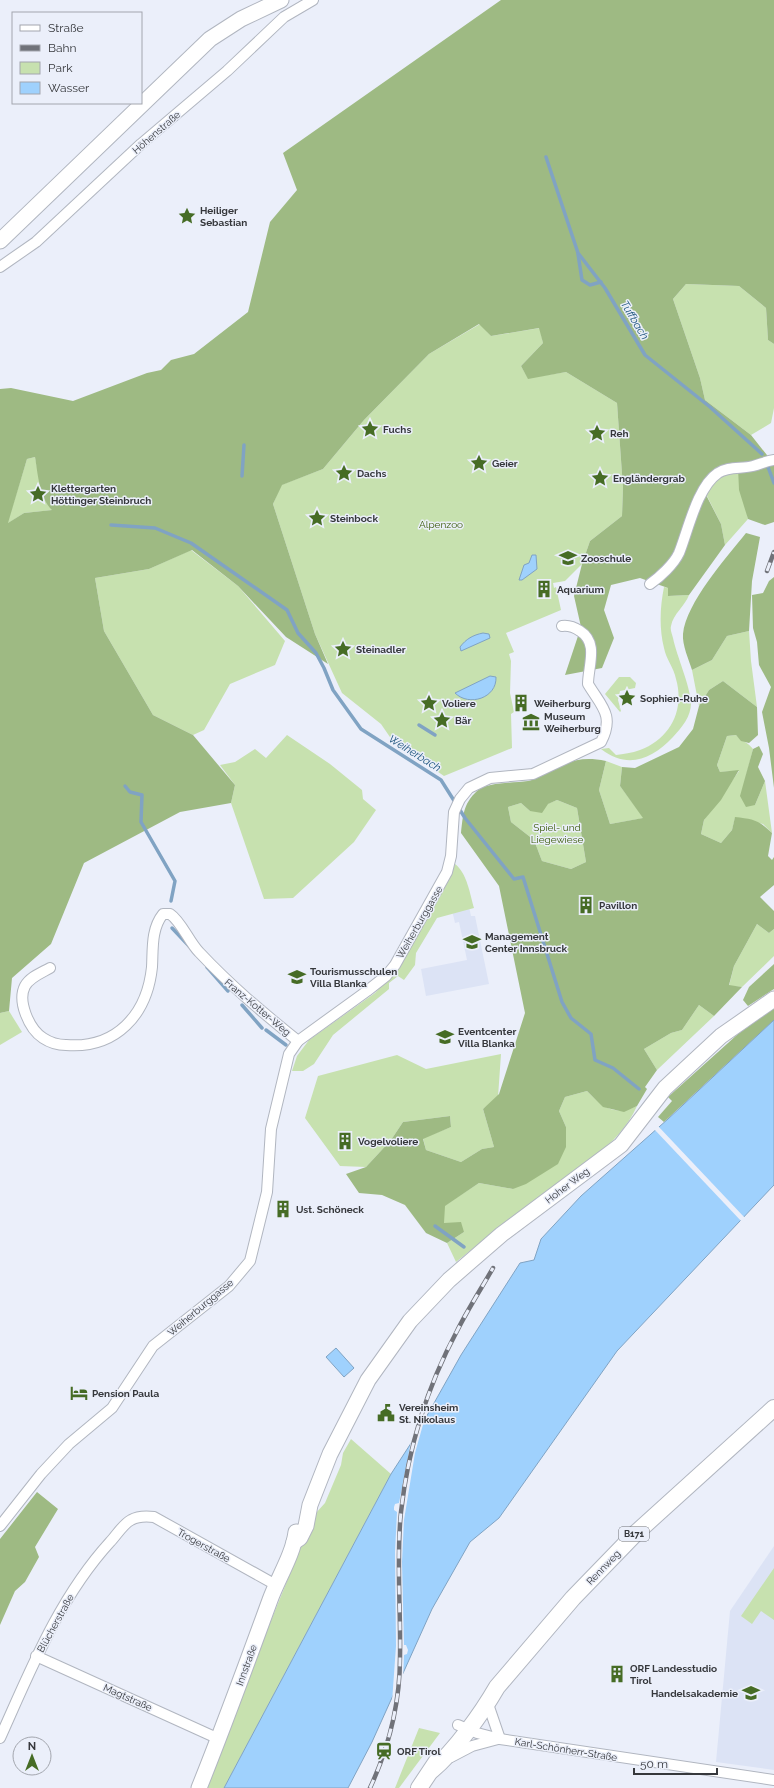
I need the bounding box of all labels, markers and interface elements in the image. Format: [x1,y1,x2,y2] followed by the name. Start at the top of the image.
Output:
[12,12,142,104] legend
[48,21,84,35] text: Straße
[48,41,77,55] text: Bahn
[48,61,73,75] text: Park
[48,81,90,95] text: Wasser
[130,109,182,156] street label: Höhenstraße
[200,205,247,228] place label: Heiliger Sebastian
[177,206,197,226] place icon: Heiliger Sebastian
[618,298,651,342] water label: Tuffbach
[360,419,380,439] place icon: Fuchs
[587,423,607,443] place icon: Reh
[383,424,411,435] place label: Fuchs
[610,428,629,439] place label: Reh
[469,453,489,473] place icon: Geier
[492,458,518,469] place label: Geier
[334,463,354,483] place icon: Dachs
[357,468,387,479] place label: Dachs
[590,468,610,488] place icon: Engländergrab
[613,473,685,484] place label: Engländergrab
[51,483,151,506] place label: Klettergarten Höttinger Steinbruch
[28,484,48,504] place icon: Klettergarten Höttinger Steinbruch
[307,508,327,528] place icon: Steinbock
[330,513,378,524] place label: Steinbock
[419,519,463,530] park label: Alpenzoo
[558,548,578,568] school or university icon: Zooschule
[581,553,631,564] place label: Zooschule
[534,579,554,599] building icon: Aquarium
[557,584,604,595] place label: Aquarium
[333,639,353,659] place icon: Steinadler
[356,644,406,655] place label: Steinadler
[617,688,637,708] place icon: Sophien-Ruhe
[419,693,439,713] place icon: Voliere
[511,693,531,713] building icon: Weiherburg
[640,693,708,704] place label: Sophien-Ruhe
[442,698,476,709] place label: Voliere
[534,698,591,709] place label: Weiherburg
[432,710,452,730] place icon: Bär
[544,711,601,734] place label: Museum Weiherburg
[521,712,541,732] museum icon: Museum Weiherburg
[455,715,472,726] place label: Bär
[386,732,443,775] water label: Weiherbach
[531,822,583,845] park label: Spiel- und Liegewiese
[394,884,445,960] street label: Weiherburggasse
[576,895,596,915] building icon: Pavillon
[599,900,637,911] place label: Pavillon
[485,931,568,954] place label: Management Center Innsbruck
[462,932,482,952] school or university icon: Management Center Innsbruck
[310,966,397,989] place label: Tourismusschulen Villa Blanka
[287,967,307,987] school or university icon: Tourismusschulen Villa Blanka
[223,977,293,1038] street label: Franz-Kotter-Weg
[458,1026,516,1049] place label: Eventcenter Villa Blanka
[435,1027,455,1047] school or university icon: Eventcenter Villa Blanka
[335,1131,355,1151] building icon: Vogelvoliere
[358,1136,418,1147] place label: Vogelvoliere
[543,1165,591,1206] street label: Hoher Weg
[273,1199,293,1219] building icon: Ust. Schöneck
[296,1204,364,1215] place label: Ust. Schöneck
[165,1277,235,1338] street label: Weiherburggasse
[69,1383,89,1403] hotel icon: Pension Paula
[92,1388,159,1399] place label: Pension Paula
[399,1402,458,1425] place label: Vereinsheim St. Nikolaus
[376,1403,396,1423] public building icon: Vereinsheim St. Nikolaus
[175,1526,232,1565] street label: Trogerstraße
[619,1527,649,1541] road number: B171
[584,1548,623,1587] street label: Rennweg
[35,1592,76,1654] street label: Blücherstraße
[234,1643,259,1687] street label: Innstraße
[630,1663,717,1686] place label: ORF Landesstudio Tirol
[607,1664,627,1684] building icon: ORF Landesstudio Tirol
[102,1682,154,1713] street label: Magtstraße
[741,1683,761,1703] school or university icon: Handelsakademie
[651,1688,738,1699] place label: Handelsakademie
[12,1736,52,1776] north arrow
[514,1736,618,1763] street label: Karl-Schönherr-Straße
[28,1740,36,1753] text: N
[374,1741,394,1761] station icon: ORF Tirol
[397,1746,441,1757] place label: ORF Tirol
[634,1750,717,1776] scale bar
[640,1757,668,1771] text: 50 m

